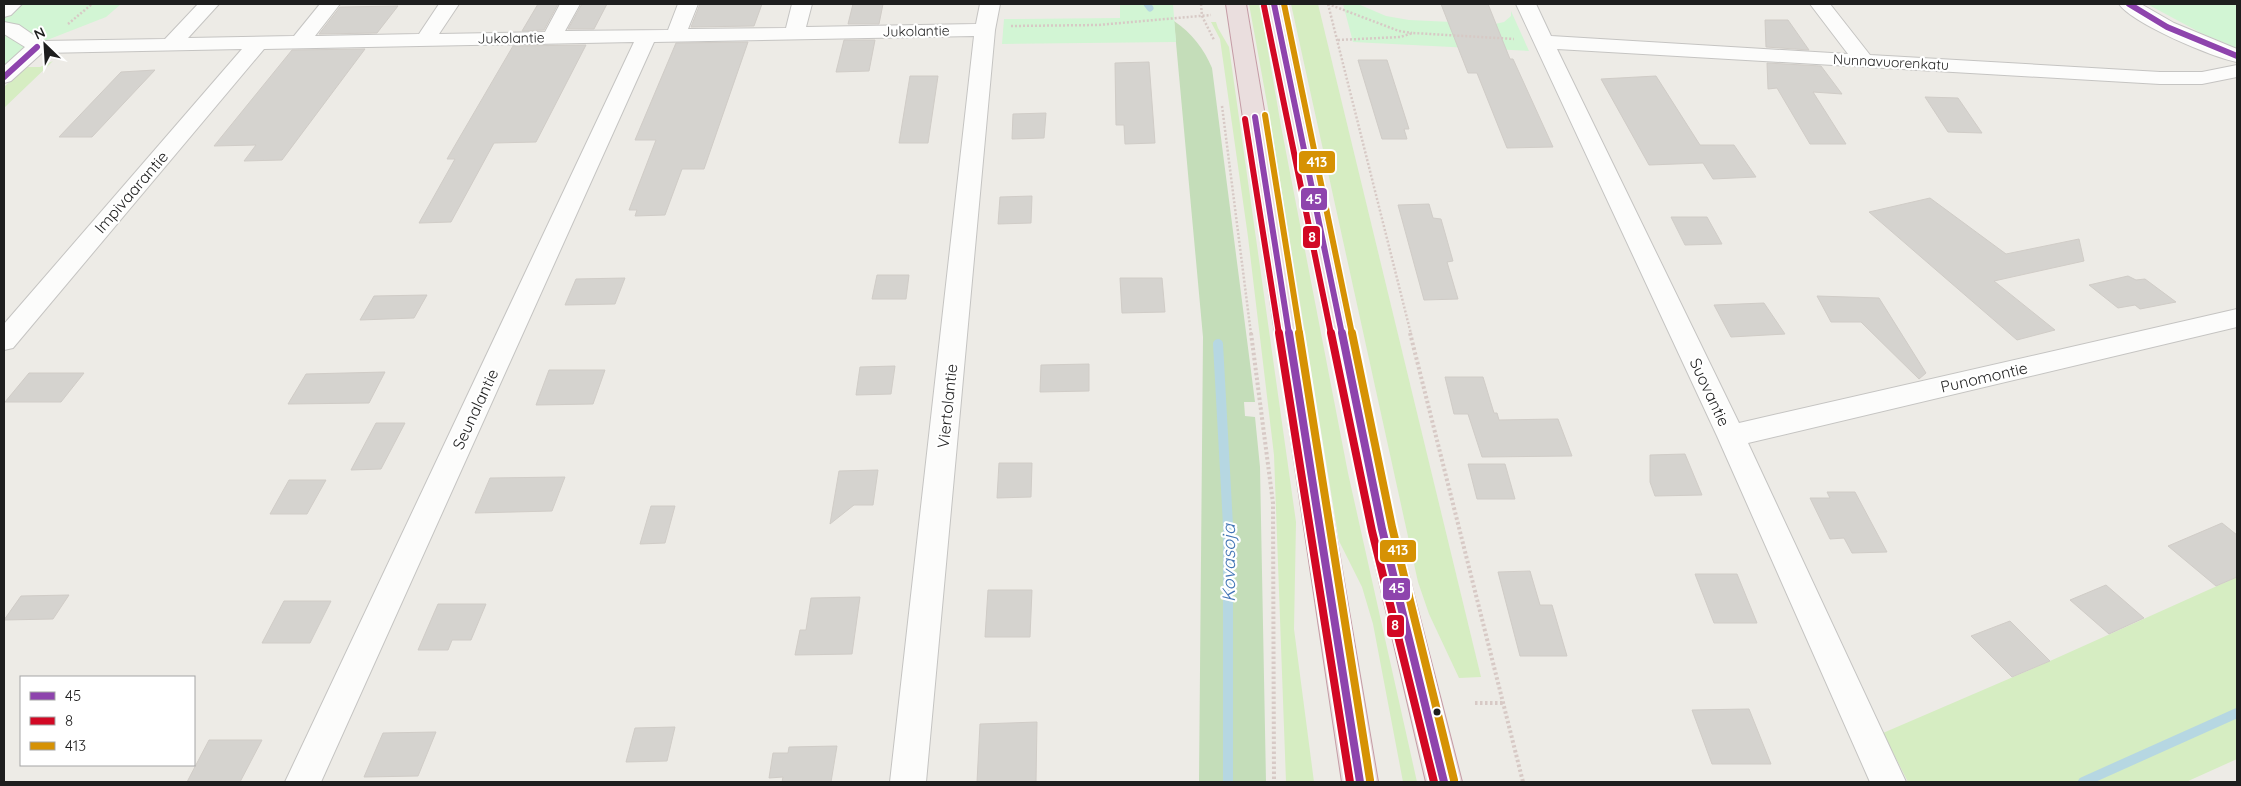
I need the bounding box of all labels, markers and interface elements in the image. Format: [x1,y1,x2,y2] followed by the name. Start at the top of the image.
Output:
[20,20,70,70] north arrow
[882,21,950,41] street label: Jukolantie
[31,23,48,44] text: N
[477,28,545,48] street label: Jukolantie
[1833,50,1949,74] street label: Nunnavuorenkatu
[90,147,172,237] street label: Impivaarantie
[1298,150,1336,174] line badge: 413
[1307,153,1327,171] text: 413
[1300,187,1328,211] line badge: 45
[1306,190,1322,208] text: 45
[1302,225,1321,249] line badge: 8
[1308,228,1316,246] text: 8
[1686,355,1734,429] street label: Suovantie
[1938,357,2030,397] street label: Punomontie
[933,363,961,449] street label: Viertolantie
[448,366,502,452] street label: Seunalantie
[1217,523,1240,602] water label: Kovasoja
[1379,539,1417,563] line badge: 413
[1388,541,1408,559] text: 413
[1382,577,1411,601] line badge: 45
[1389,579,1405,597] text: 45
[1386,614,1405,638] line badge: 8
[1391,616,1399,634] text: 8
[20,676,195,766] legend
[65,686,81,705] text: 45
[1432,707,1442,717] unlabelled marker
[65,711,73,730] text: 8
[65,736,86,755] text: 413

